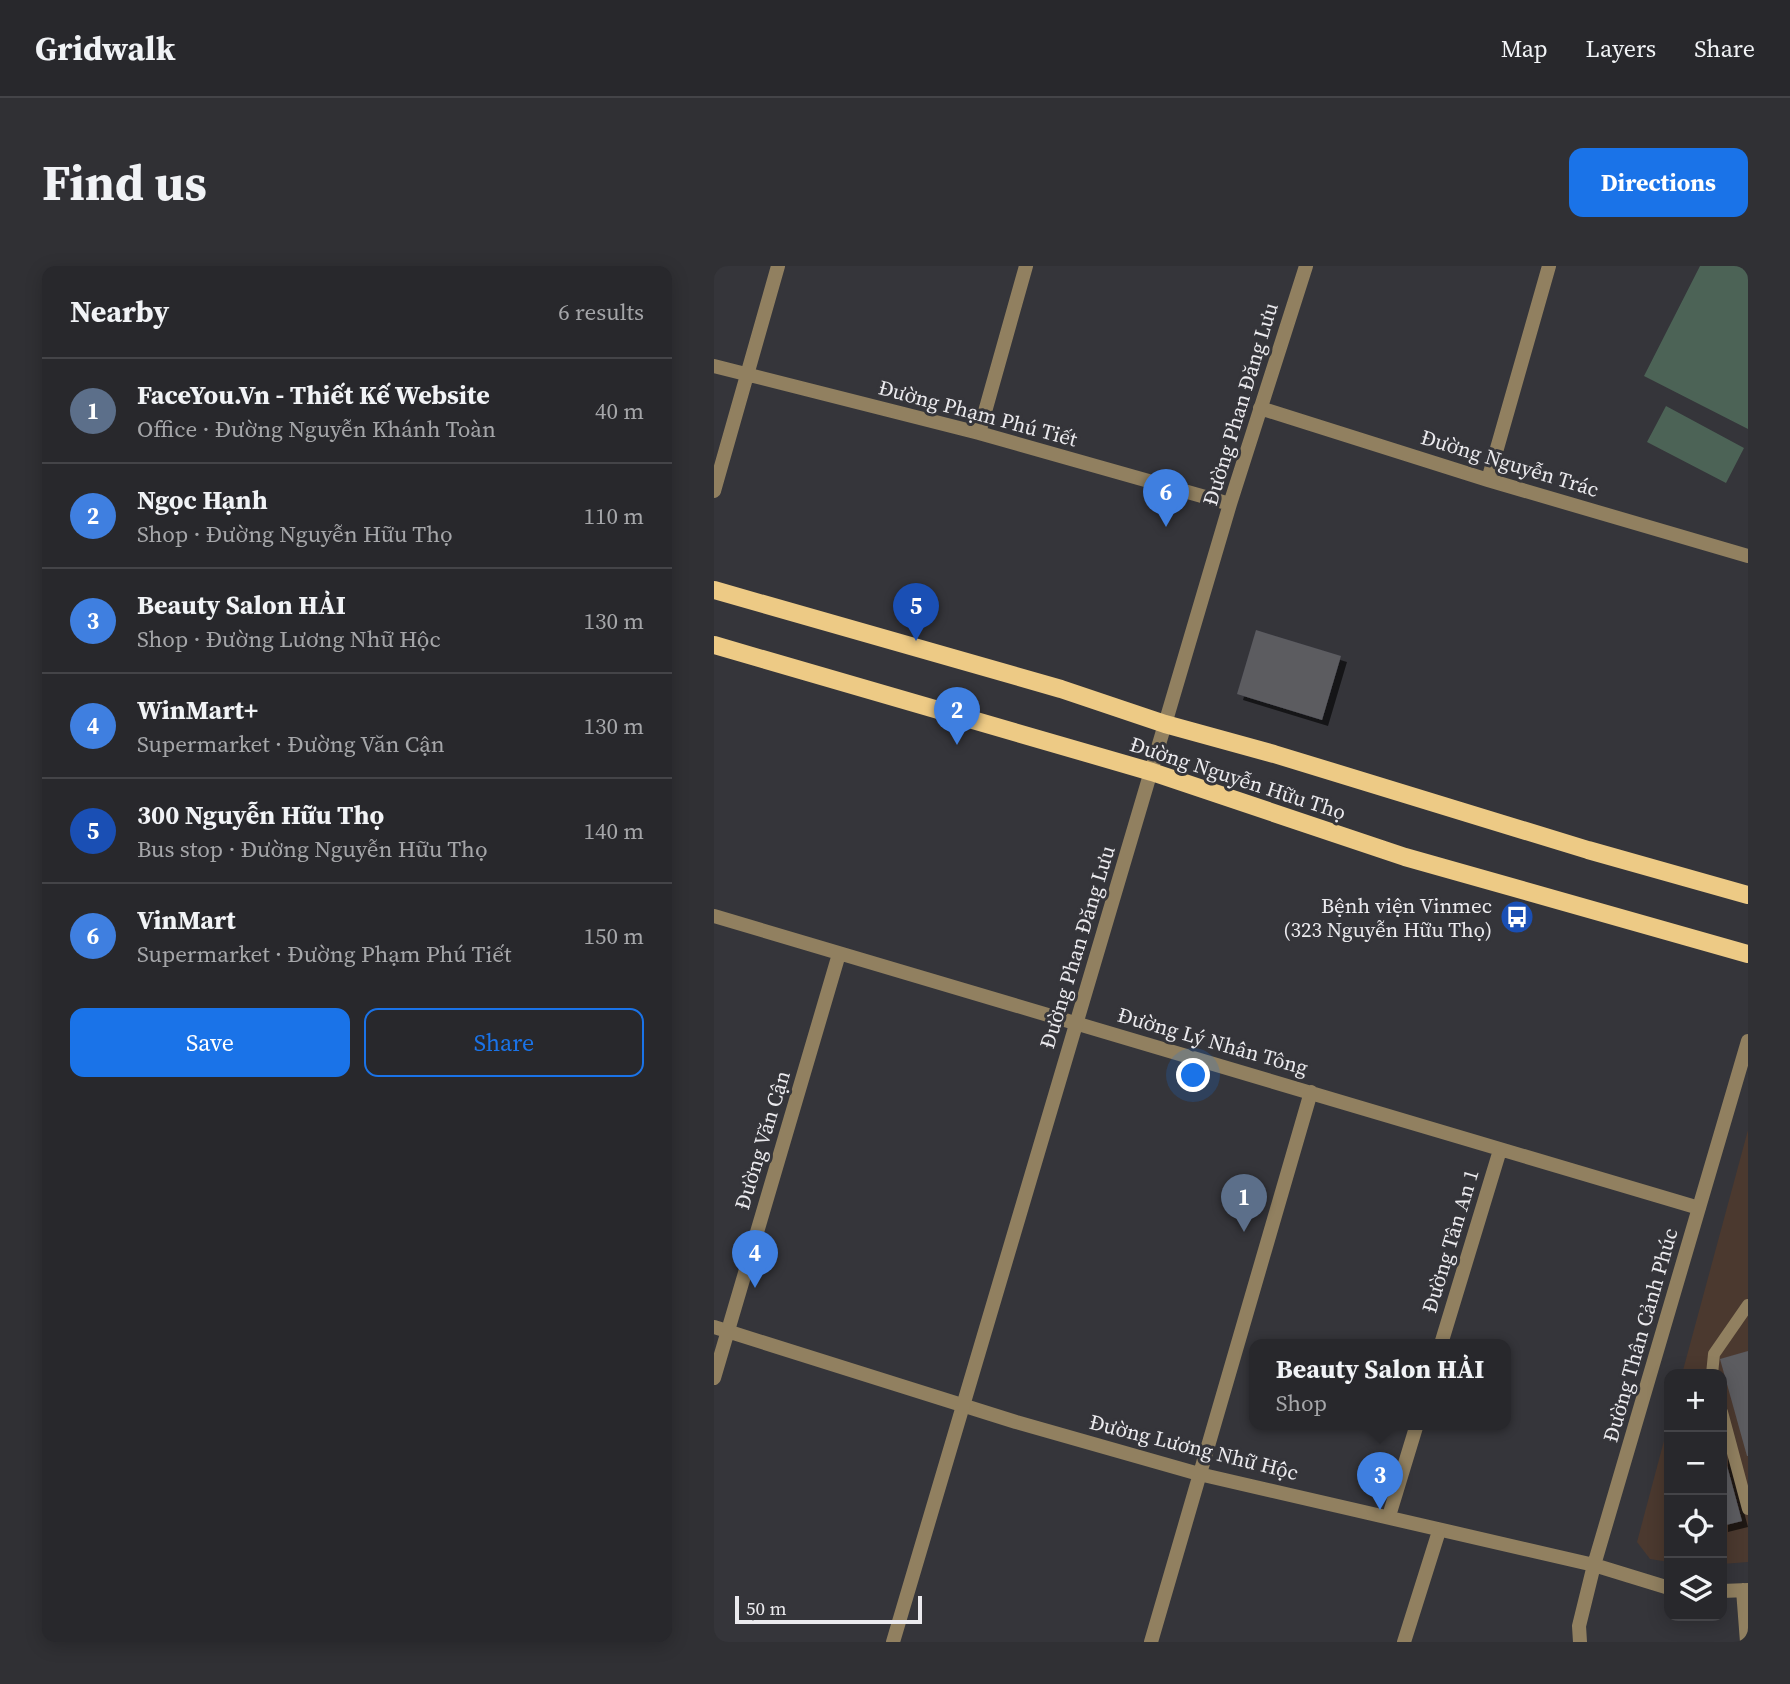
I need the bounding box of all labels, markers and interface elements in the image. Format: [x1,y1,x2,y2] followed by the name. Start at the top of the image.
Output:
[35,26,175,71] text: Gridwalk
[1501,32,1548,65] text: Map
[1586,32,1656,65] text: Layers
[1694,32,1755,65] text: Share
[1569,148,1748,217] button: Directions
[42,149,207,216] text: Find us
[70,291,169,332] text: Nearby
[558,296,644,328] text: 6 results
[1195,299,1285,509] street label: Đường Phan Đăng Lưu
[875,373,1081,454] street label: Đường Phạm Phú Tiết
[137,377,490,413] text: FaceYou.Vn - Thiết Kế Website
[87,395,99,427] text: 1
[595,395,644,427] text: 40 m
[137,413,496,445] text: Office · Đường Nguyễn Khánh Toàn
[1417,422,1603,504] street label: Đường Nguyễn Trác
[1143,469,1189,527] pin: 6
[137,482,268,518] text: Ngọc Hạnh
[87,500,99,532] text: 2
[583,500,644,532] text: 110 m
[137,518,453,550] text: Shop · Đường Nguyễn Hữu Thọ
[893,583,939,641] pin: 5
[137,587,346,623] text: Beauty Salon HẢI
[87,605,99,637] text: 3
[583,605,644,637] text: 130 m
[137,623,441,655] text: Shop · Đường Lương Nhữ Hộc
[934,687,980,745] pin: 2
[137,692,258,728] text: WinMart+
[87,710,99,742] text: 4
[583,710,644,742] text: 130 m
[137,728,445,760] text: Supermarket · Đường Văn Cận
[1126,729,1350,827] street label: Đường Nguyễn Hữu Thọ
[137,797,384,833] text: 300 Nguyễn Hữu Thọ
[87,815,99,847] text: 5
[583,815,644,847] text: 140 m
[137,833,488,865] text: Bus stop · Đường Nguyễn Hữu Thọ
[1032,842,1122,1052] street label: Đường Phan Đăng Lưu
[1283,891,1492,944] place label: Bệnh viện Vinmec (323 Nguyễn Hữu Thọ)
[1498,898,1536,936] bus stop icon: Bệnh viện Vinmec (323 Nguyễn Hữu Thọ)
[137,902,236,938] text: VinMart
[87,920,99,952] text: 6
[583,920,644,952] text: 150 m
[137,938,511,970] text: Supermarket · Đường Phạm Phú Tiết
[1114,1000,1312,1082] street label: Đường Lý Nhân Tông
[70,1008,350,1077] button: Save
[364,1008,644,1077] button: Share
[1176,1058,1210,1092] your location
[727,1067,797,1213] street label: Đường Văn Cận
[1414,1166,1486,1316] street label: Đường Tân An 1
[1221,1174,1267,1232] pin: 1
[1596,1225,1684,1445] street label: Đường Thân Cảnh Phúc
[732,1230,778,1288] pin: 4
[1249,1339,1511,1430] popup
[1276,1351,1484,1387] text: Beauty Salon HẢI
[1664,1369,1727,1621] map controls
[1664,1369,1727,1432] button: +
[1276,1387,1327,1419] text: Shop
[1086,1407,1302,1487] street label: Đường Lương Nhữ Hộc
[1664,1432,1727,1495] button: −
[1357,1452,1403,1510] pin: 3
[1664,1495,1727,1558] button: locate
[1664,1558,1727,1621] button: layers
[735,1593,922,1625] scale bar
[746,1595,787,1621] text: 50 m

